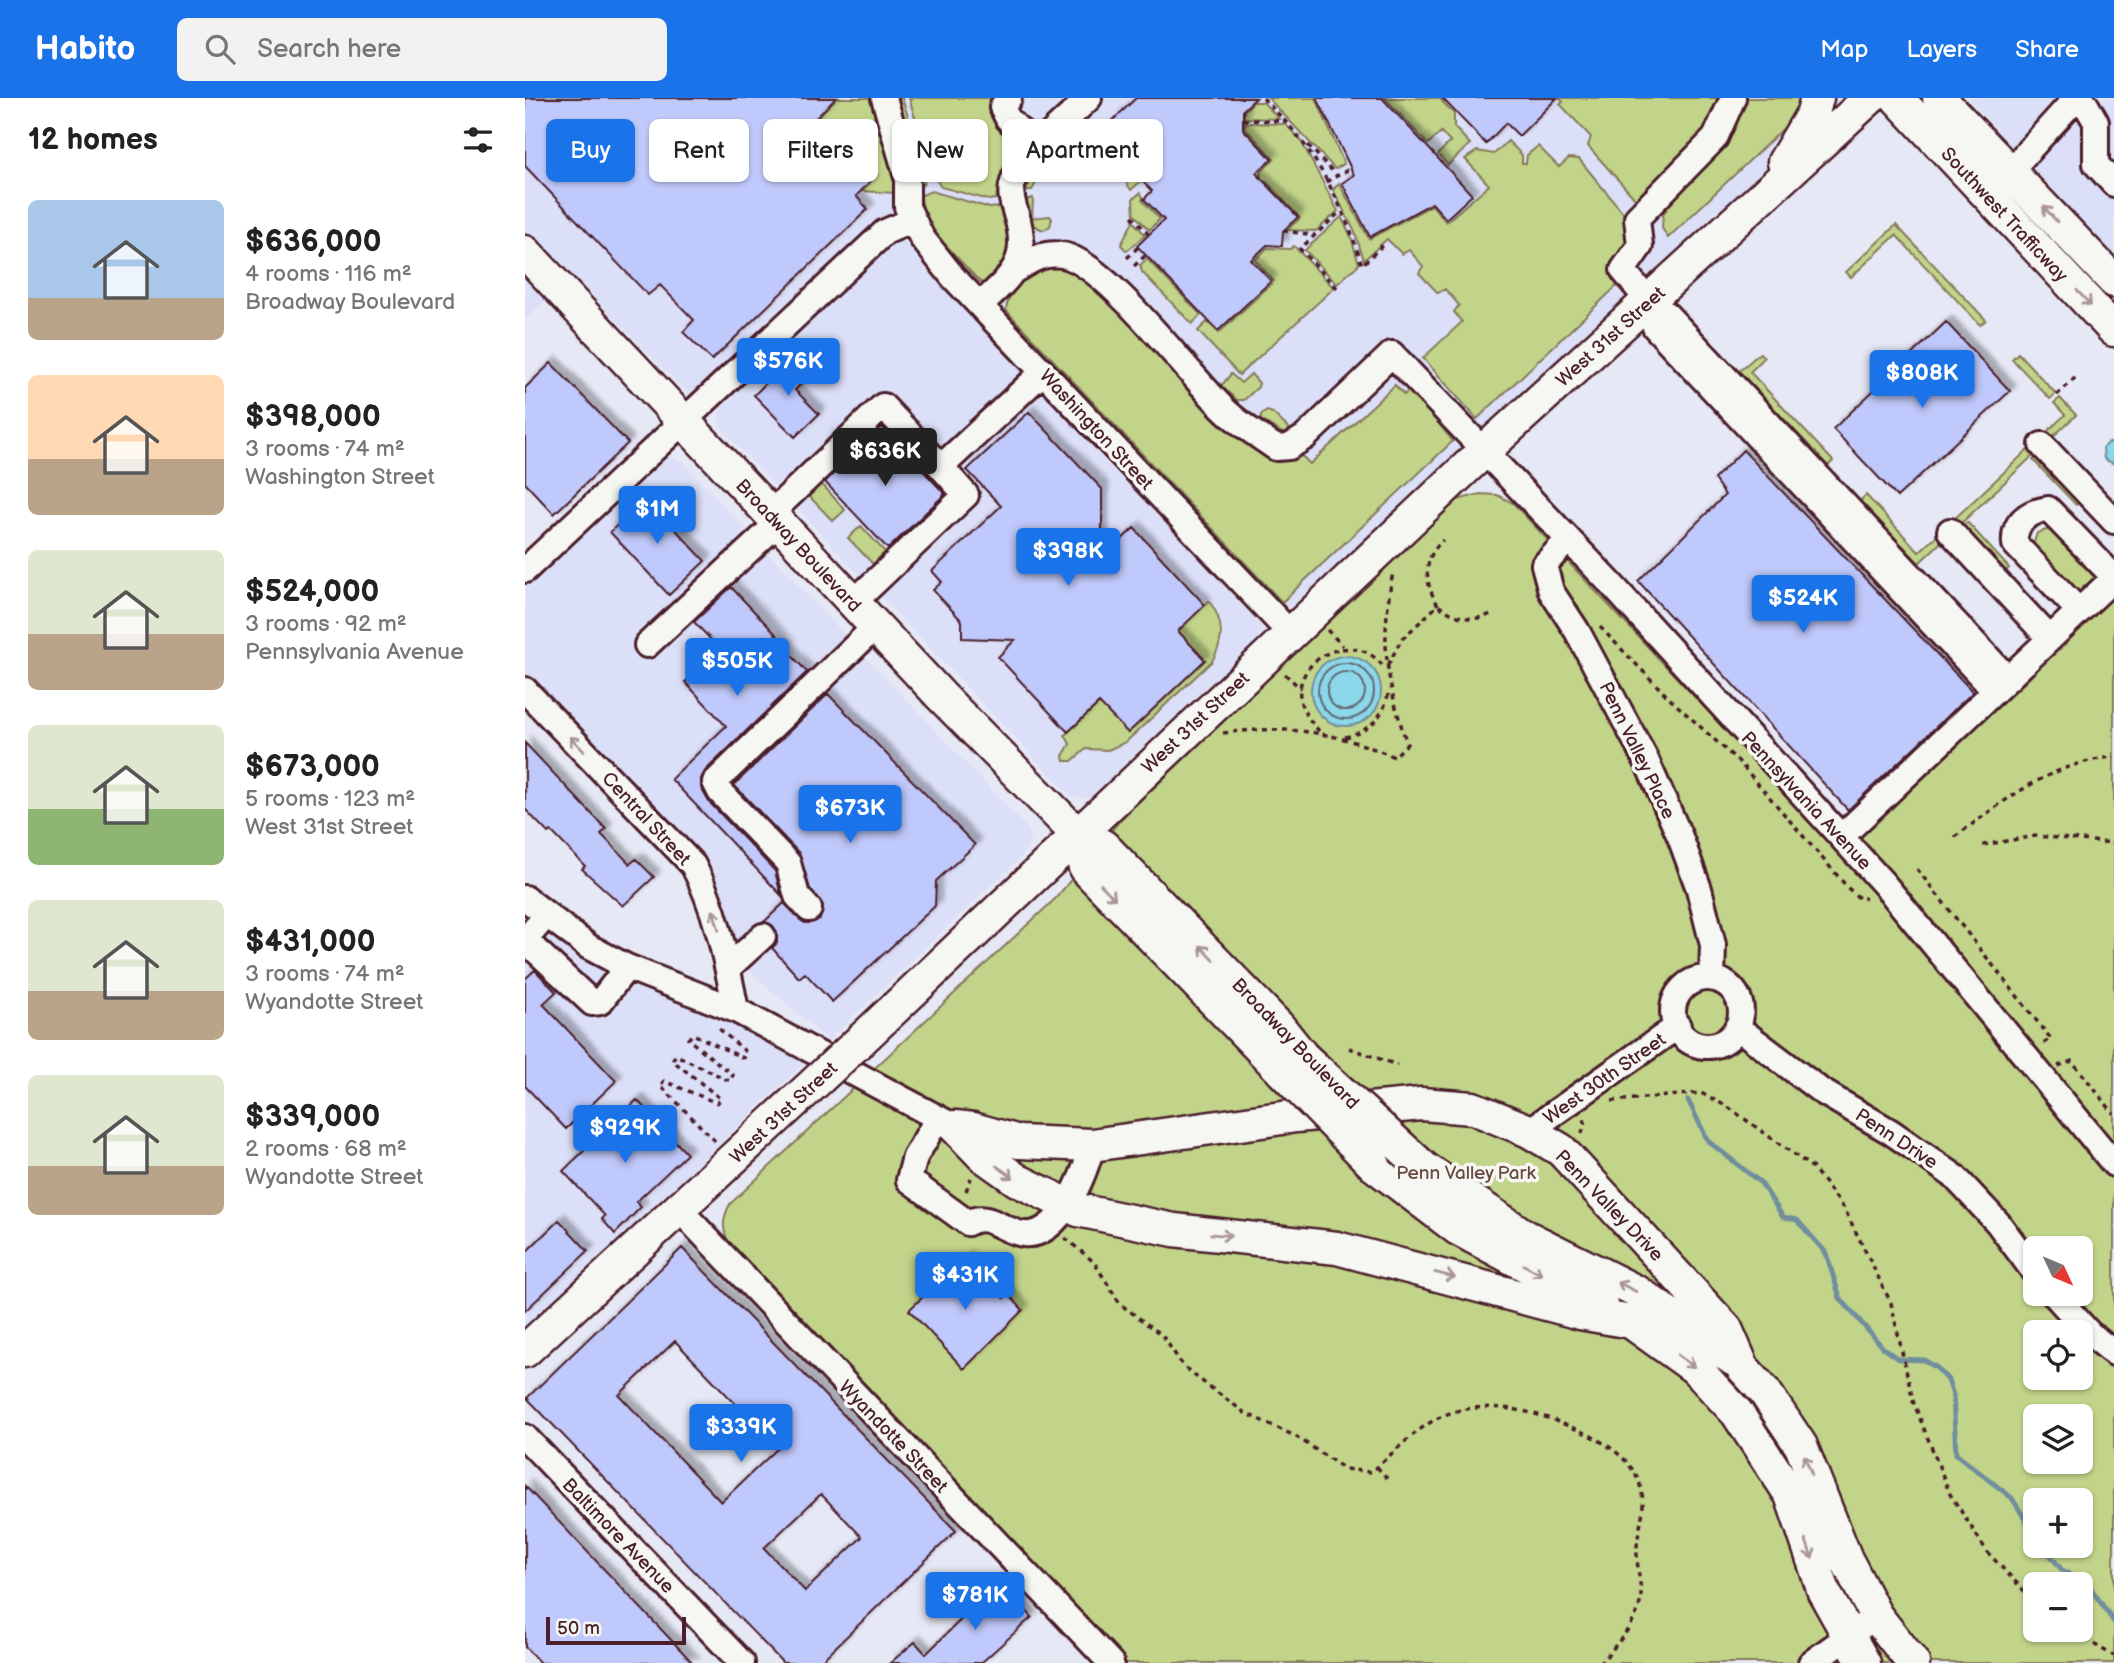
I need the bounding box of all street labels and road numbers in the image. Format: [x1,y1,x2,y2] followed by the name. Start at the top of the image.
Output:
[1936,143,2073,287] street label: Southwest Trafficway
[1552,282,1670,392] street label: West 31st Street
[1034,365,1158,495] street label: Washington Street
[730,475,865,617] street label: Broadway Boulevard
[1137,667,1255,779] street label: West 31st Street
[1594,678,1680,823] street label: Penn Valley Place
[1736,727,1876,875] street label: Pennsylvania Avenue
[597,767,695,871] street label: Central Street
[1226,974,1363,1114] street label: Broadway Boulevard
[1539,1028,1671,1130] street label: West 30th Street
[725,1057,843,1169] street label: West 31st Street
[1851,1104,1942,1174] street label: Penn Drive
[1550,1146,1668,1267] street label: Penn Valley Drive
[833,1376,953,1498] street label: Wyandotte Street
[557,1474,679,1598] street label: Baltimore Avenue

